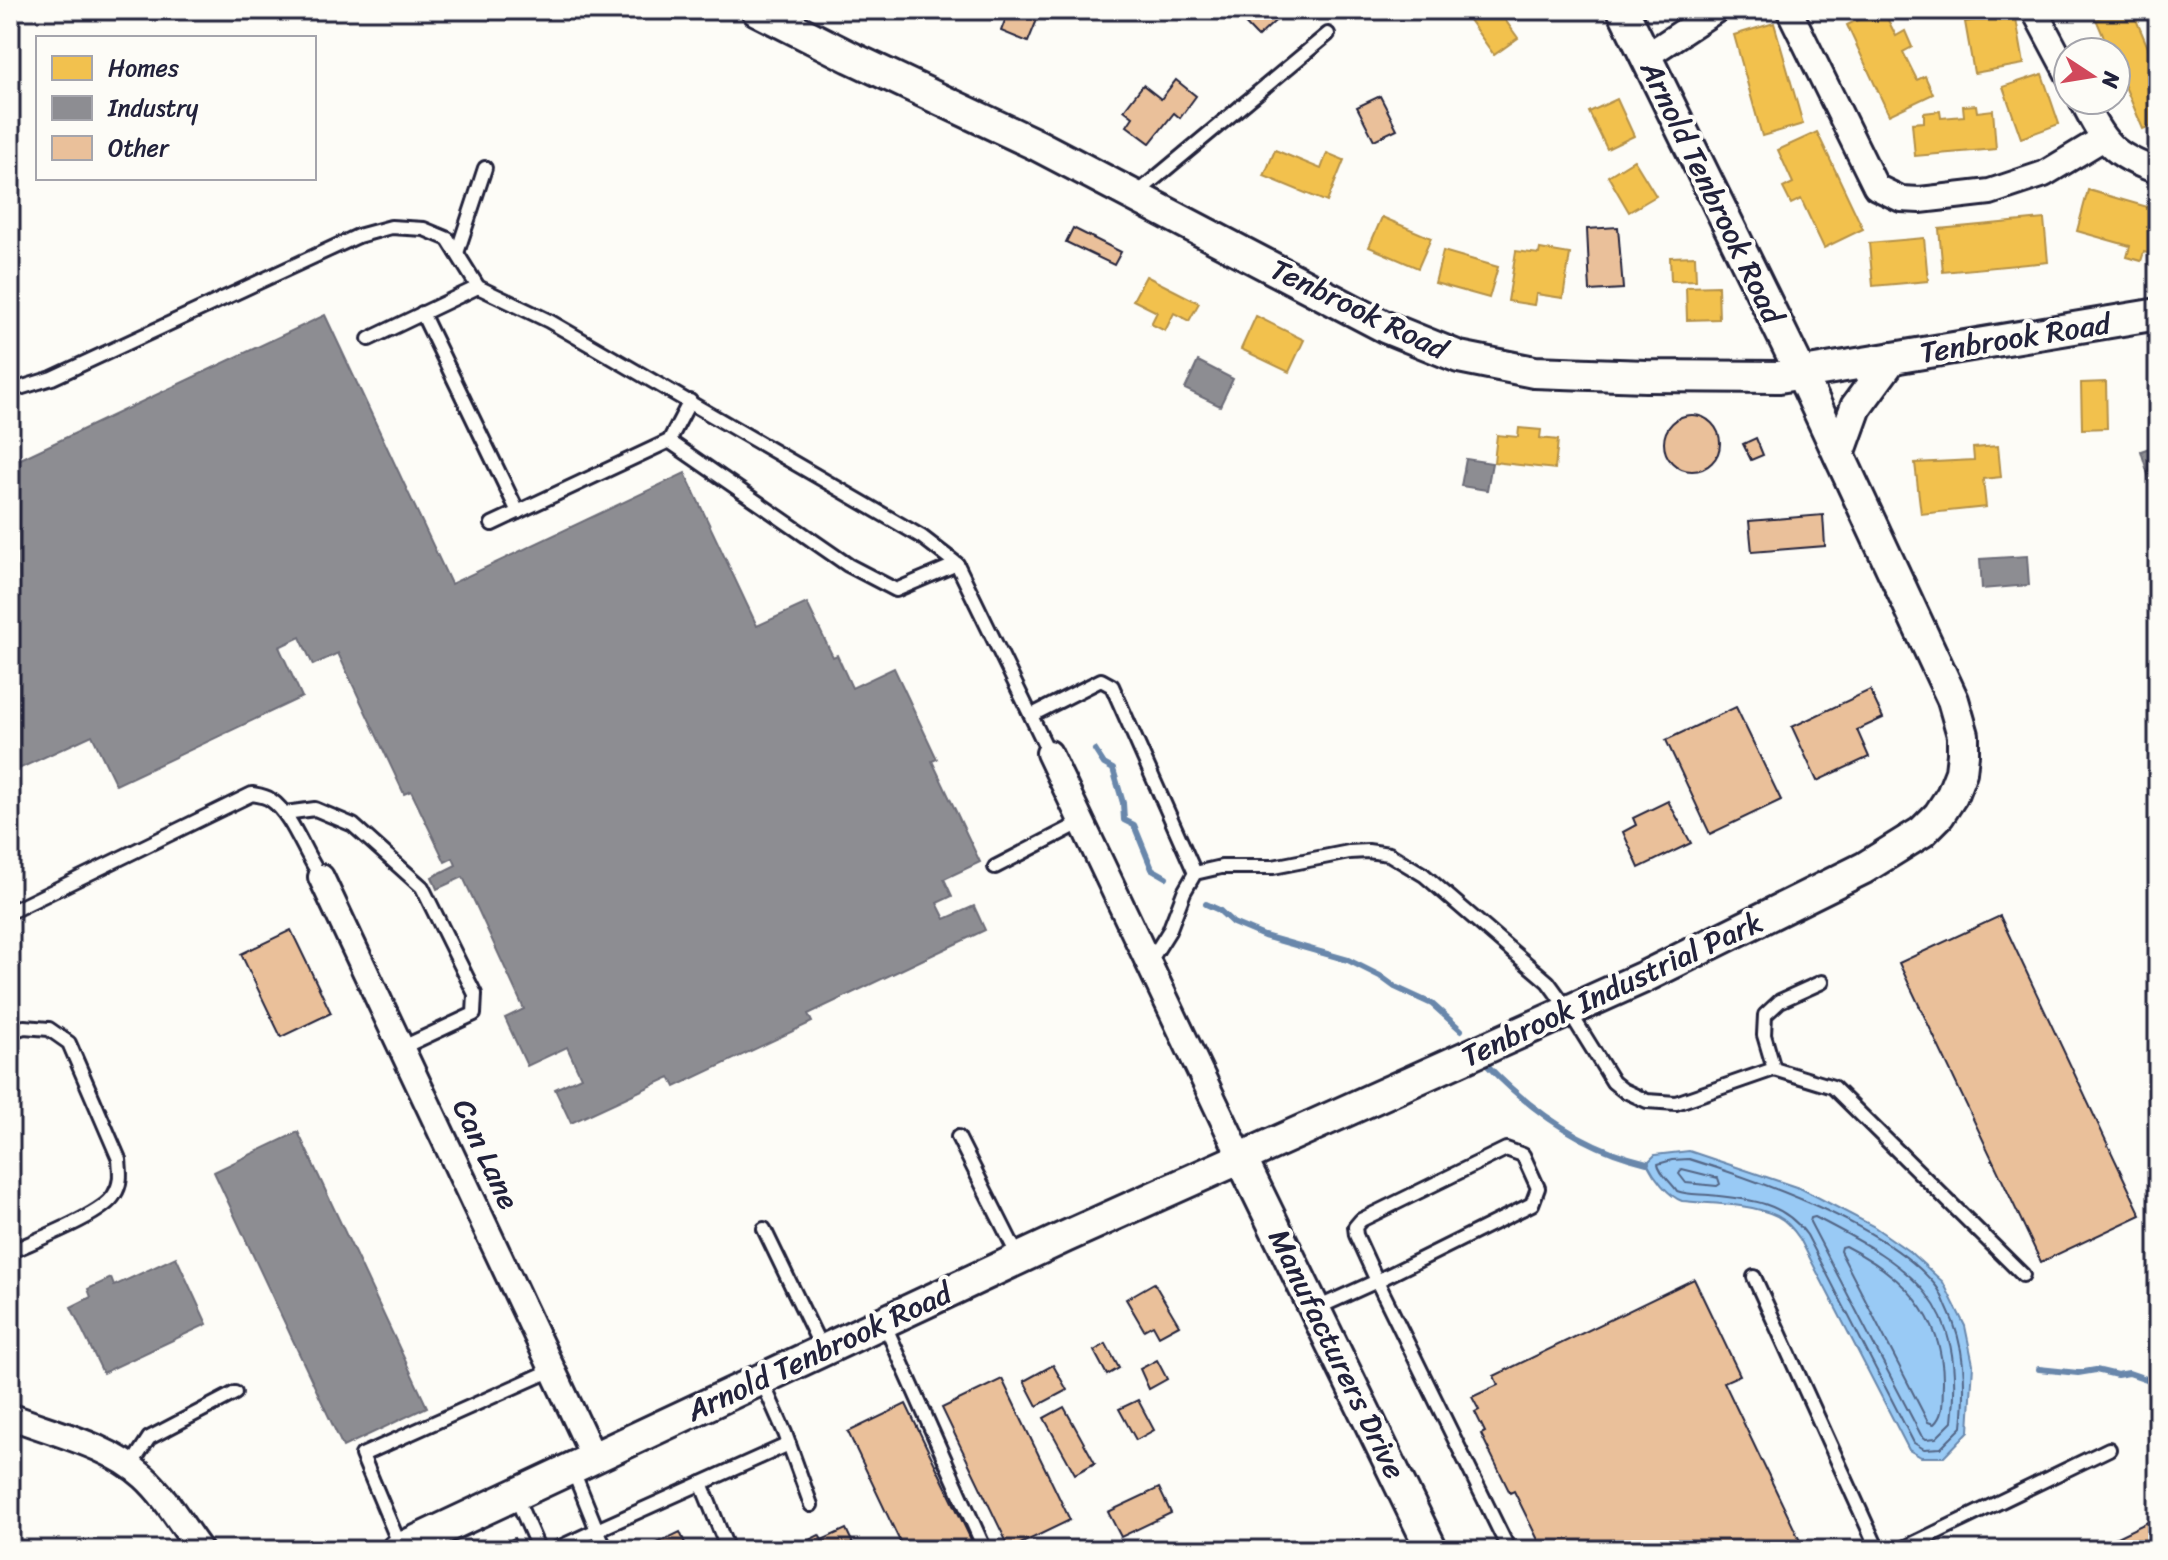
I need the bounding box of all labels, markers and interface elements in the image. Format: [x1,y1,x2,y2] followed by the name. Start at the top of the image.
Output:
[36,36,316,180] legend
[2052,36,2132,116] north arrow
[108,47,179,89] text: Homes
[1624,50,1800,335] street label: Arnold Tenbrook Road
[2090,68,2132,92] text: N
[107,87,199,129] text: Industry
[108,127,170,169] text: Other
[1261,243,1459,376] street label: Tenbrook Road
[1916,296,2116,380] street label: Tenbrook Road
[1452,895,1772,1083] street label: Tenbrook Industrial Park
[437,1089,535,1219] street label: Can Lane
[1253,1219,1421,1489] street label: Manufacturers Drive
[676,1266,963,1438] street label: Arnold Tenbrook Road

